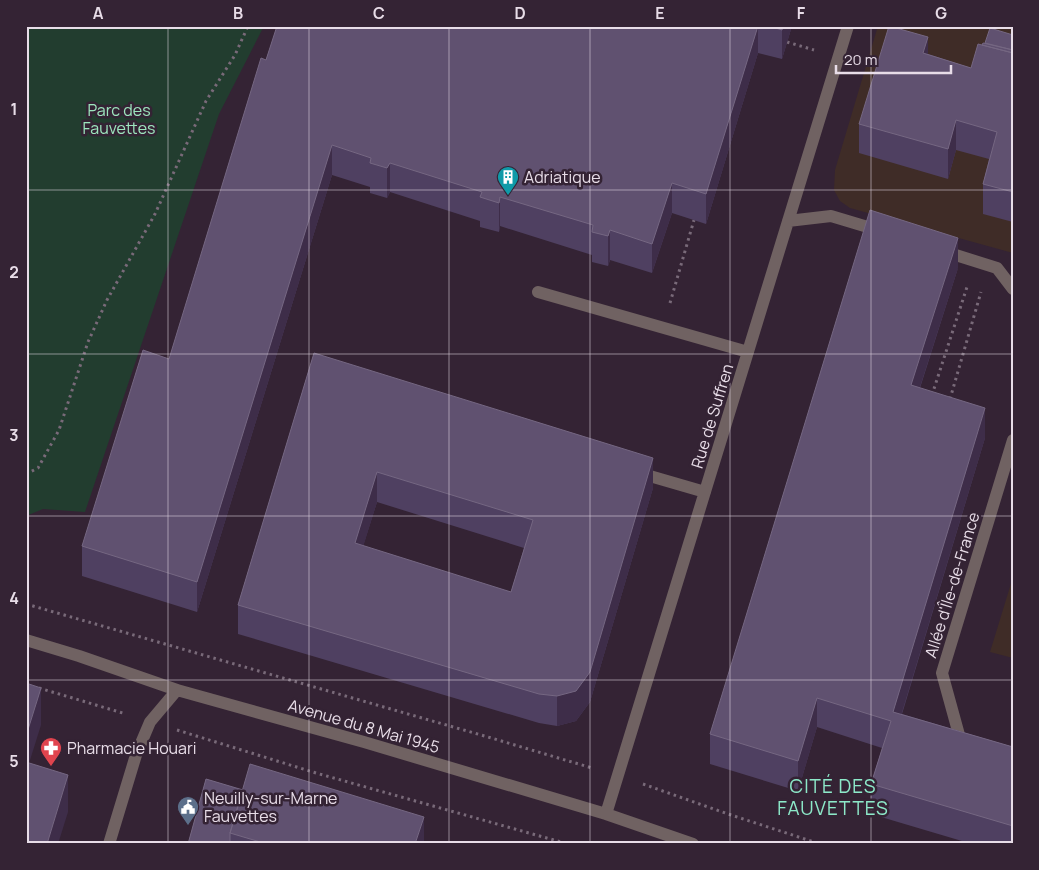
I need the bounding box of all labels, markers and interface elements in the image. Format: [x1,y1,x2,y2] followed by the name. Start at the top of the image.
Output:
[93,2,104,24] text: A
[233,2,243,24] text: B
[373,2,385,24] text: C
[514,2,526,24] text: D
[655,2,665,24] text: E
[797,2,806,24] text: F
[935,2,947,24] text: G
[836,42,952,74] scale bar
[844,49,877,70] text: 20 m
[10,98,18,120] text: 1
[83,99,155,139] park label: Parc des Fauvettes
[496,165,520,196] building icon: Adriatique
[524,166,601,188] place label: Adriatique
[9,261,19,283] text: 2
[686,361,738,471] street label: Rue de Suffren
[9,424,19,446] text: 3
[919,509,985,661] street label: Allée d'Île-de-France
[9,587,19,609] text: 4
[286,694,442,758] street label: Avenue du 8 Mai 1945
[39,736,63,767] pharmacy icon: Pharmacie Houari
[67,737,197,759] place label: Pharmacie Houari
[9,750,19,772] text: 5
[777,773,889,821] district label: CITÉ DES FAUVETTES
[204,787,337,827] place label: Neuilly-sur-Marne Fauvettes
[176,795,200,826] public building icon: Neuilly-sur-Marne Fauvettes

